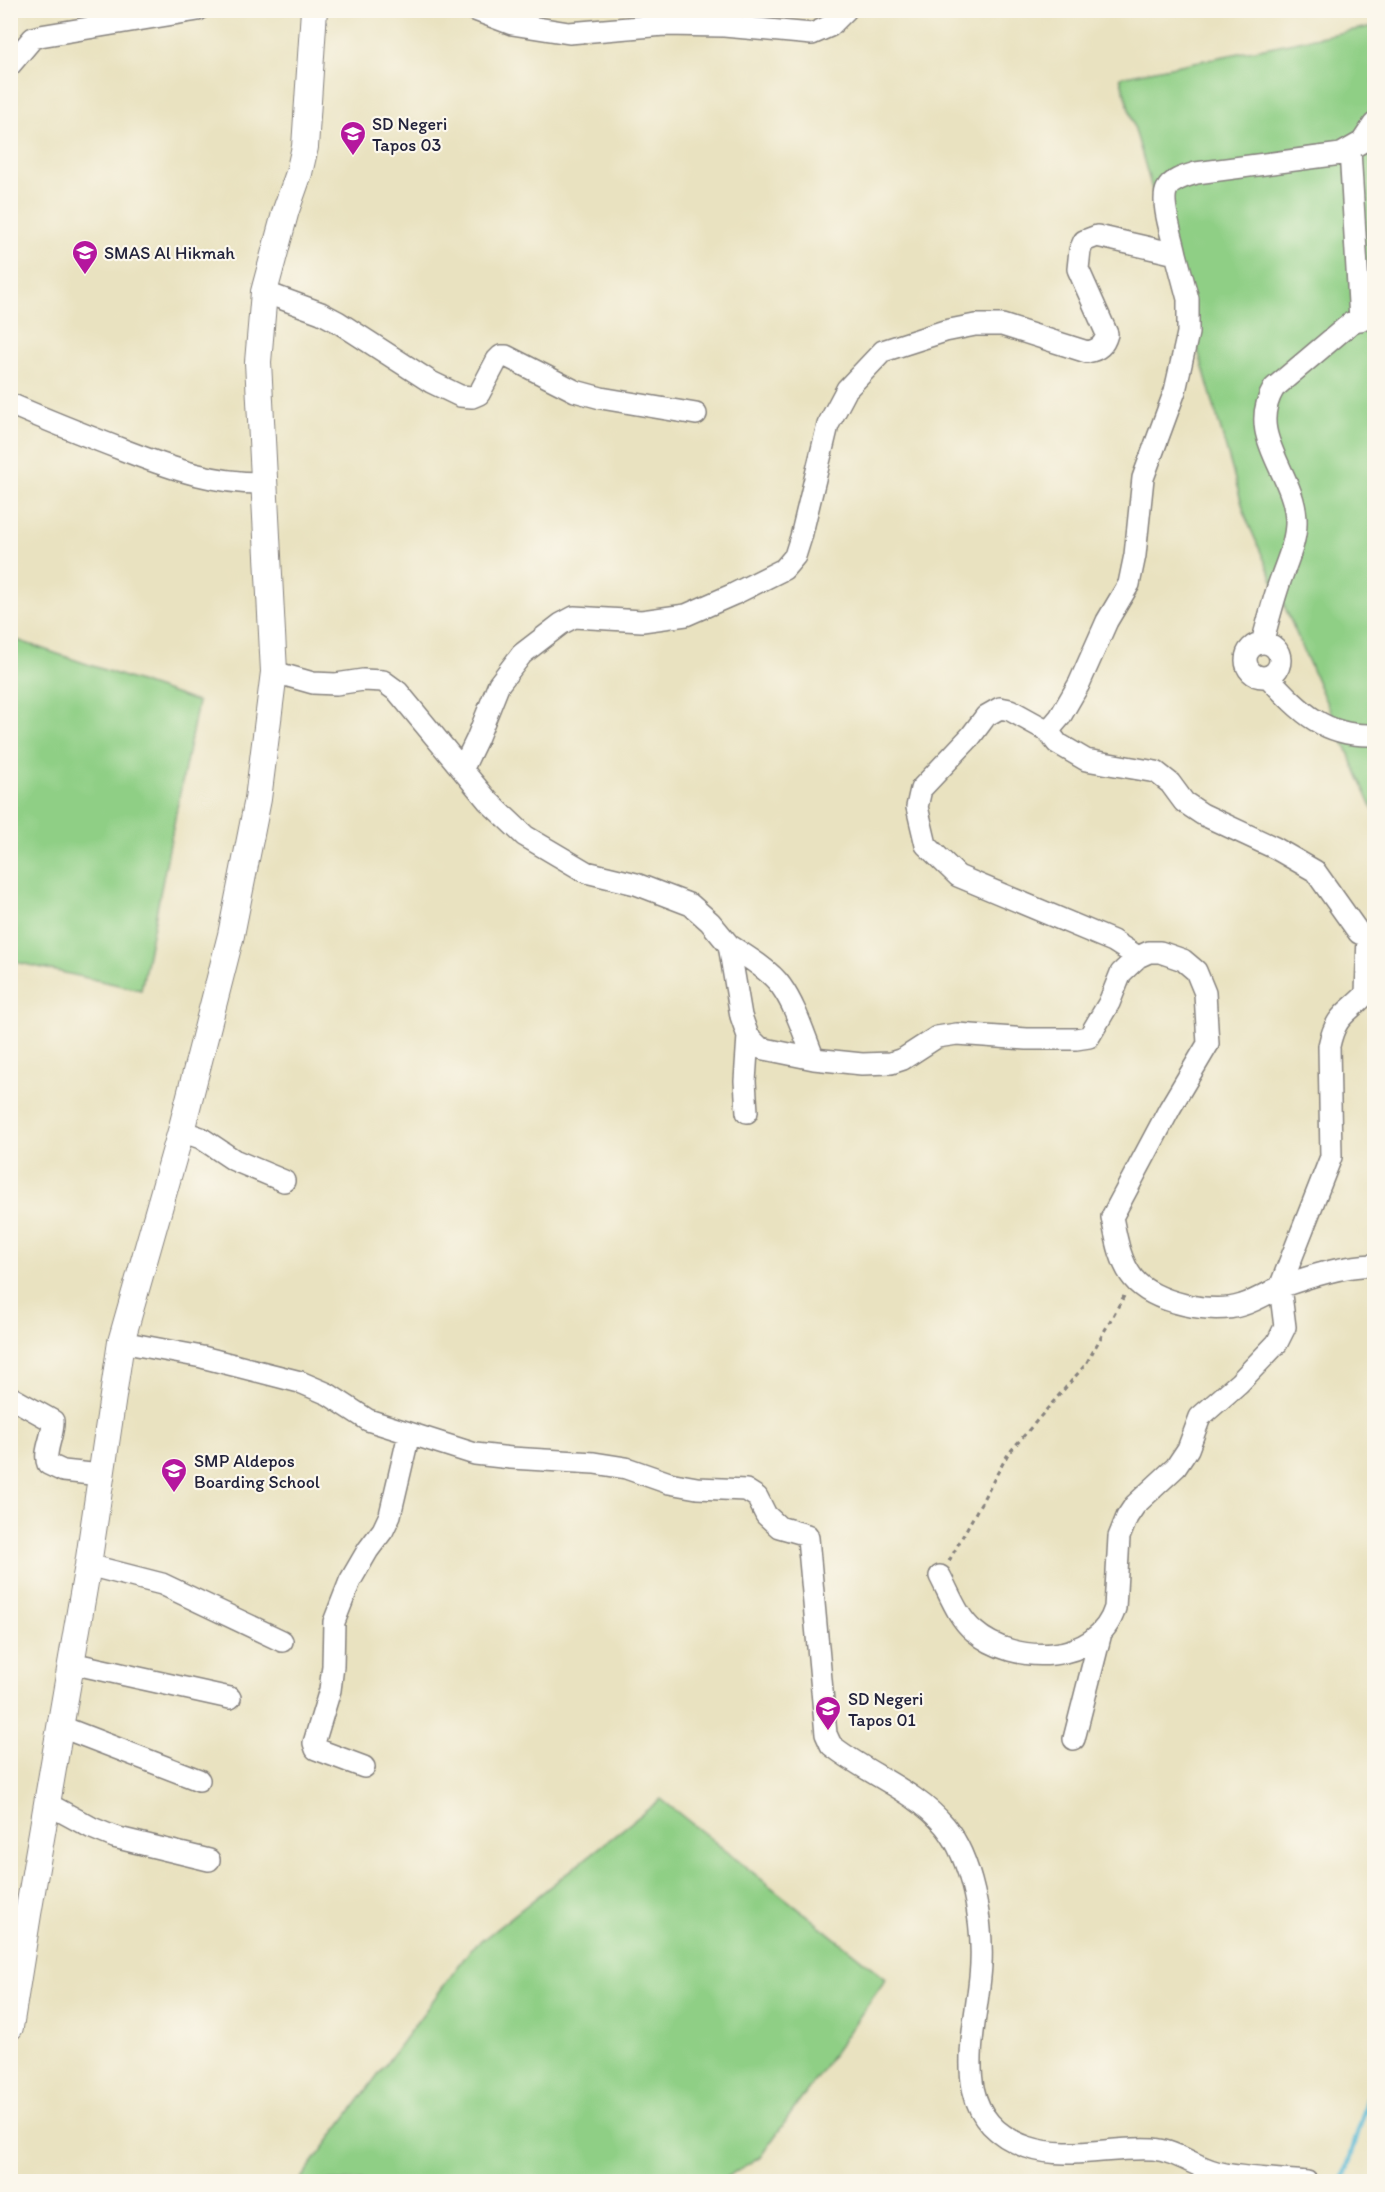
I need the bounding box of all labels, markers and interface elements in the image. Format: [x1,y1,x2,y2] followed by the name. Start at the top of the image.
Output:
[372,113,447,156] place label: SD Negeri Tapos 03
[338,119,368,157] school or university icon: SD Negeri Tapos 03
[70,238,100,276] school or university icon: SMAS Al Hikmah
[104,242,235,264] place label: SMAS Al Hikmah
[194,1450,320,1493] place label: SMP Aldepos Boarding School
[159,1456,189,1494] school or university icon: SMP Aldepos Boarding School
[848,1688,923,1731] place label: SD Negeri Tapos 01
[813,1694,843,1732] school or university icon: SD Negeri Tapos 01

